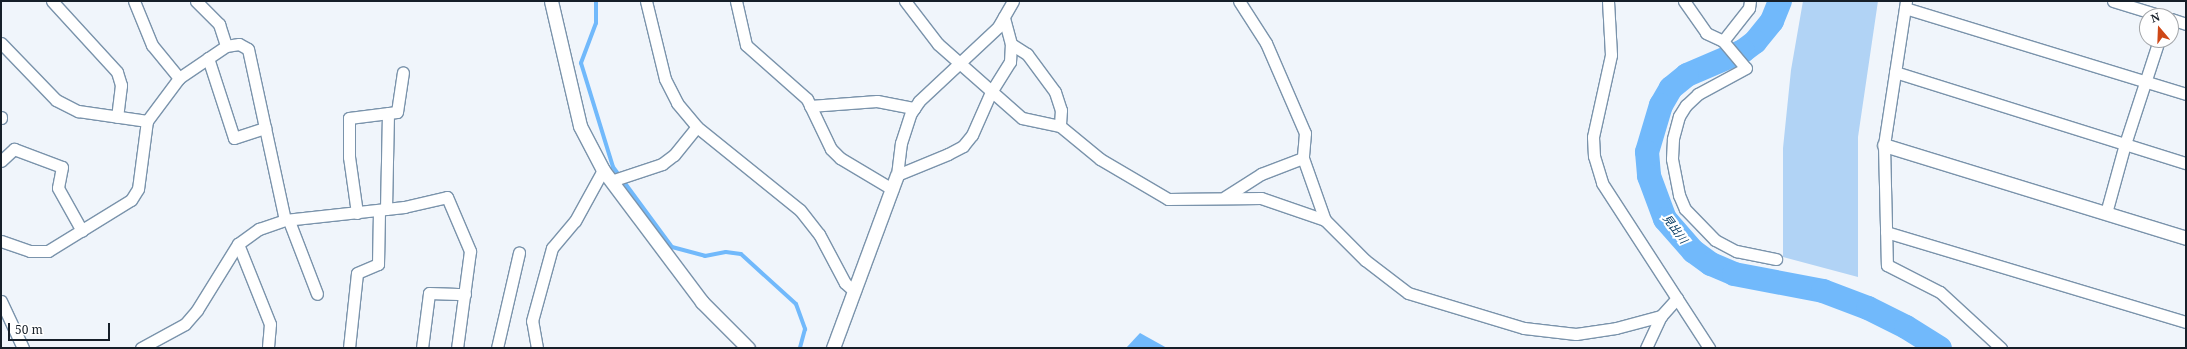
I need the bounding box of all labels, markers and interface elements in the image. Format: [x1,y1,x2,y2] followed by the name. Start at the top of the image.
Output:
[2139,8,2179,48] north arrow
[2149,9,2162,26] text: N
[1660,212,1690,246] water label: 見出川
[10,315,112,341] scale bar
[15,321,43,338] text: 50 m

